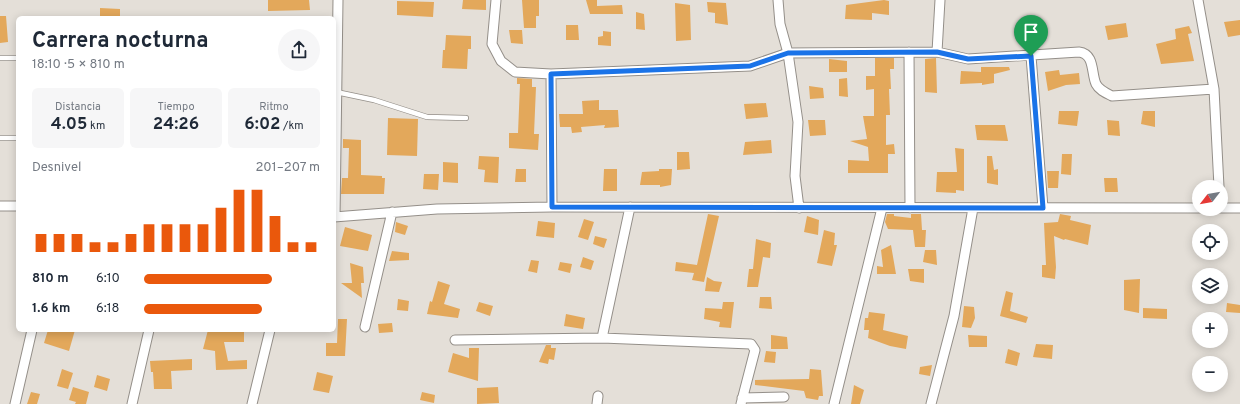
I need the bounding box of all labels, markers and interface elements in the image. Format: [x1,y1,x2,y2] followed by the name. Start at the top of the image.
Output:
[1014,15,1048,56] pin
[1020,21,1042,43] icon: arrive
[32,28,209,55] text: Carrera nocturna
[278,29,320,71] button: share
[32,57,125,73] text: 18:10 · 5 × 810 m
[55,100,101,114] text: Distancia
[157,100,195,114] text: Tiempo
[259,100,289,114] text: Ritmo
[51,114,87,136] text: 4.05
[153,114,199,136] text: 24:26
[244,114,281,136] text: 6:02
[87,119,105,133] text: km
[281,119,304,133] text: /km
[32,160,81,176] text: Desnivel
[255,160,320,176] text: 201–207 m
[1192,180,1228,216] north arrow
[1192,180,1228,392] map controls
[1192,224,1228,260] button: locate
[1192,268,1228,304] button: layers
[32,271,69,287] text: 810 m
[96,271,120,287] text: 6:10
[32,301,70,317] text: 1.6 km
[96,301,119,317] text: 6:18
[1192,312,1228,348] button: +
[1192,356,1228,392] button: −

